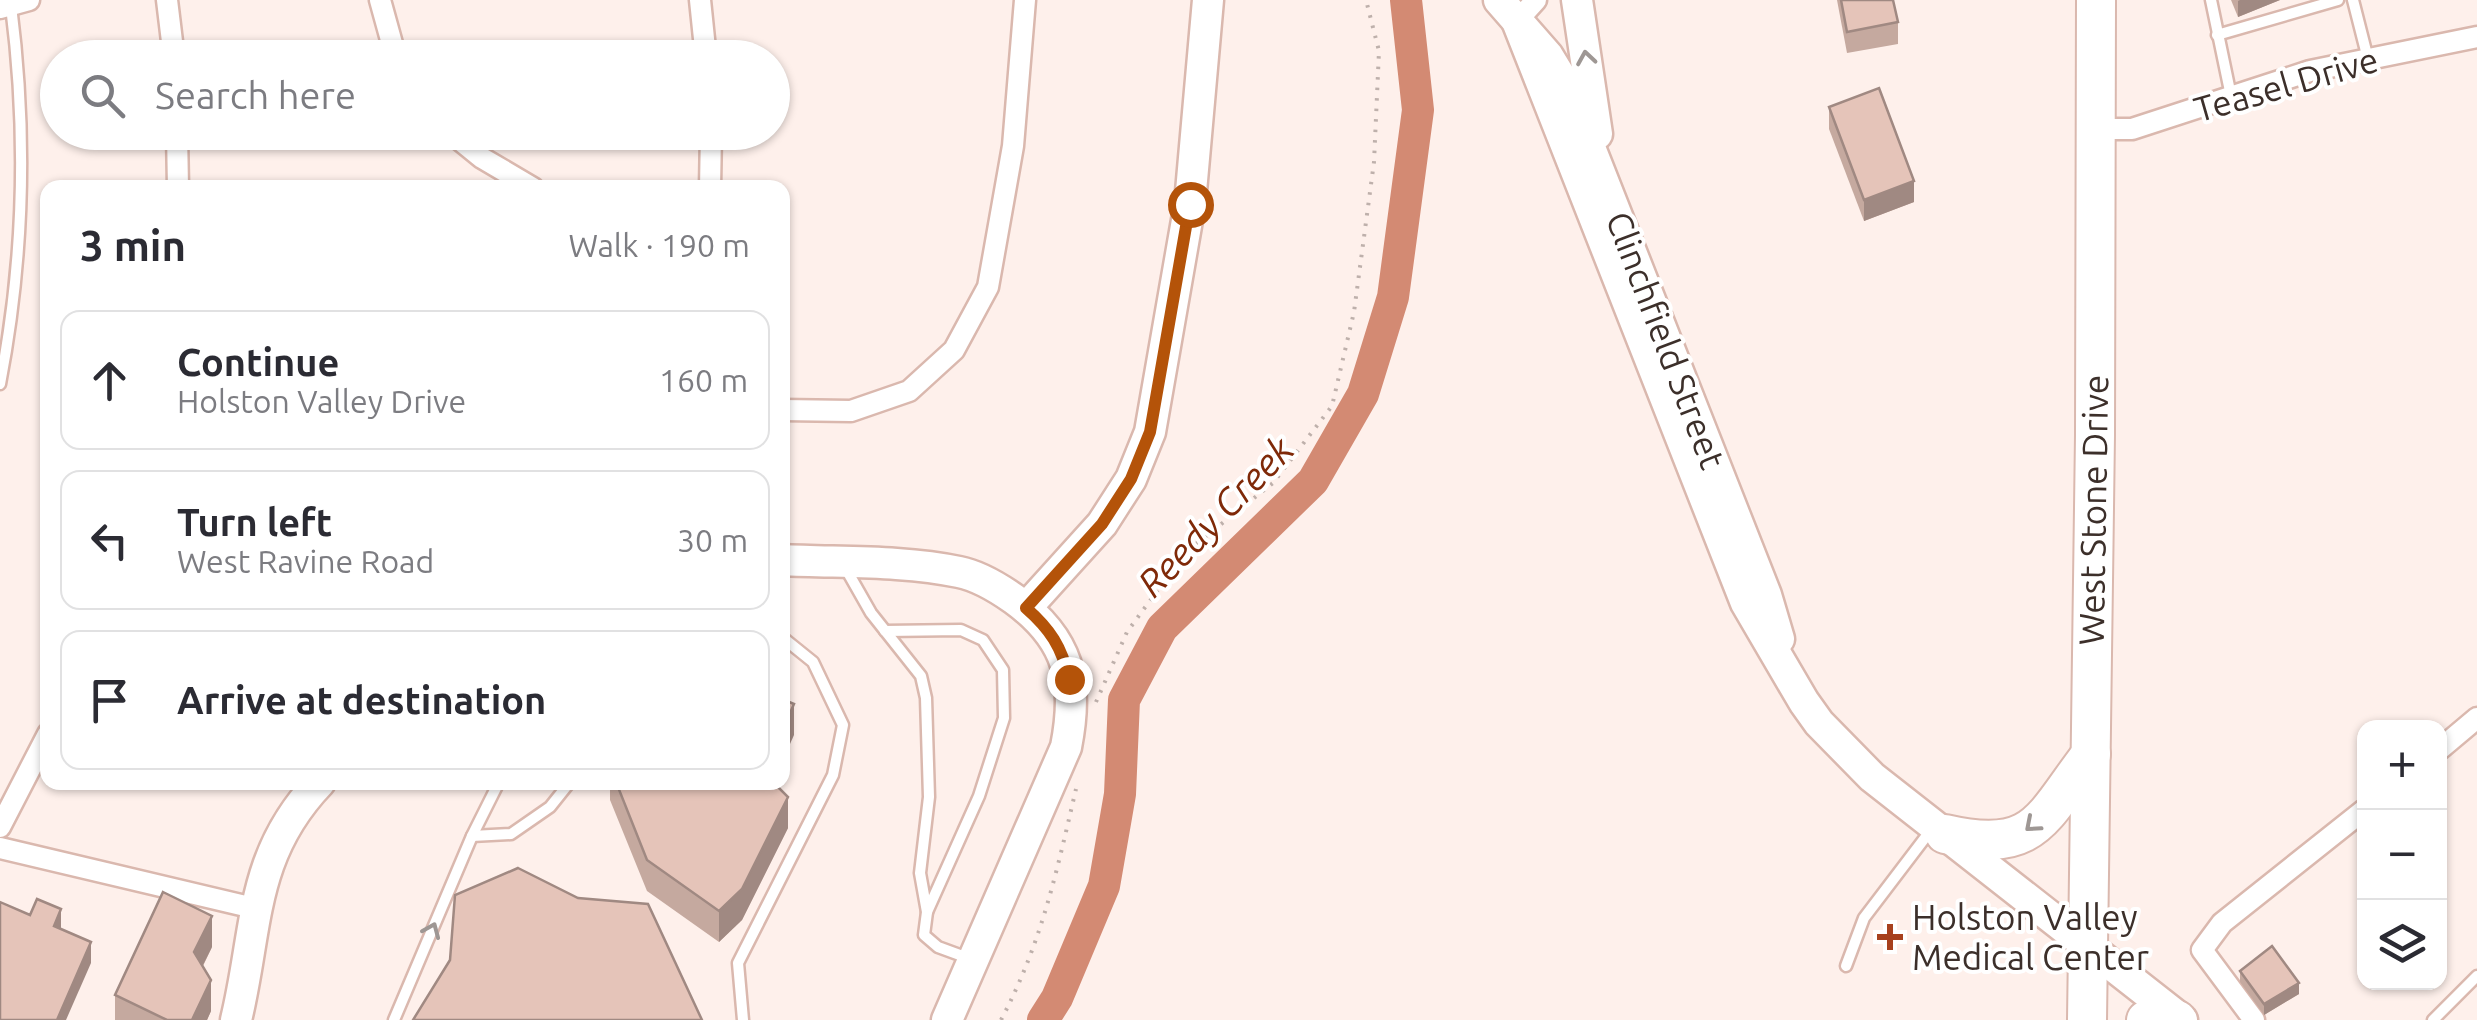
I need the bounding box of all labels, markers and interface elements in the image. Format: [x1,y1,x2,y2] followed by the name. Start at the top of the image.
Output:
[2189,39,2383,129] street label: Teasel Drive
[40,40,790,150] search box
[1577,50,1598,67] one-way arrow
[75,68,130,123] icon: search
[155,74,356,116] text: Search here
[1168,182,1214,228] route start
[1599,206,1733,474] street label: Clinchfield Street
[80,222,186,269] text: 3 min
[568,227,750,263] text: Walk · 190 m
[177,341,339,383] text: Continue
[82,353,137,408] icon: ahead
[659,362,748,398] text: 160 m
[2071,374,2115,646] street label: West Stone Drive
[177,383,466,419] text: Holston Valley Drive
[1129,427,1302,604] water label: Reedy Creek
[177,501,332,543] text: Turn left
[82,513,137,568] icon: left
[677,522,748,558] text: 30 m
[177,543,434,579] text: West Ravine Road
[1047,657,1093,703] route end
[82,673,137,728] icon: arrive
[177,679,546,721] text: Arrive at destination
[2357,720,2447,990] map controls
[2357,720,2447,810] button: +
[2357,810,2447,900] button: −
[2025,813,2043,831] one-way arrow
[1912,897,2149,977] place label: Holston Valley Medical Center
[2357,900,2447,990] button: layers
[420,922,440,940] one-way arrow
[1877,924,1903,950] marker: Holston Valley Medical Center

